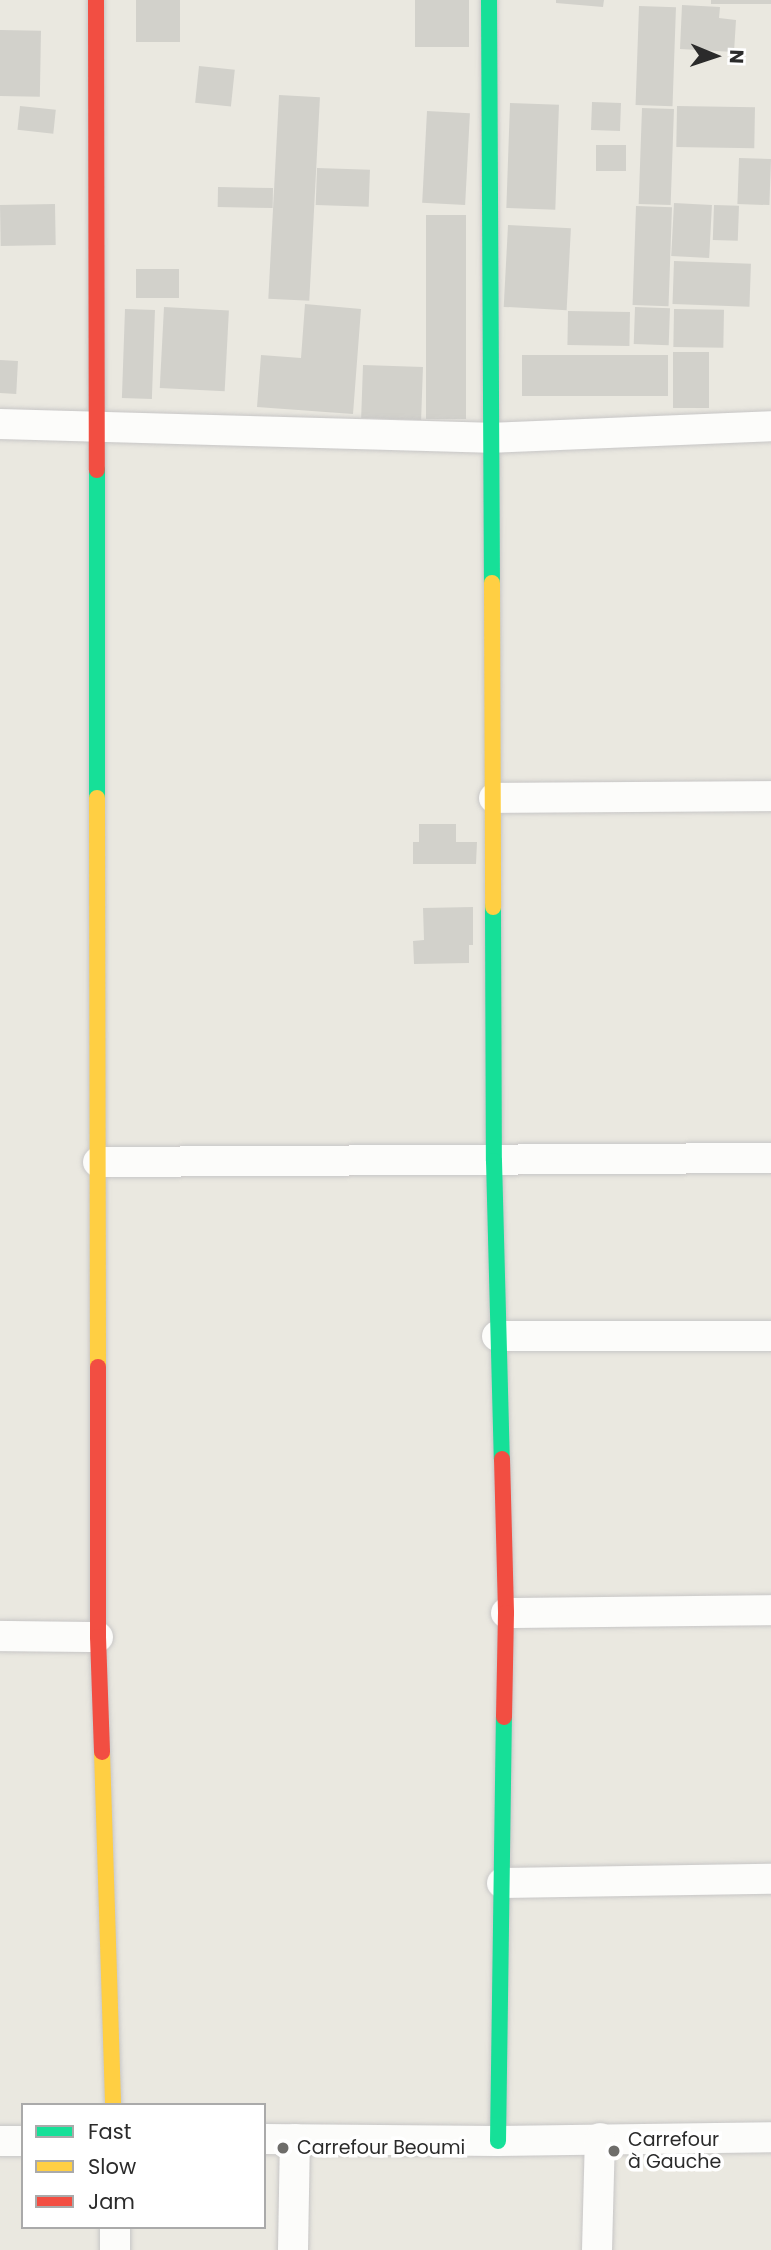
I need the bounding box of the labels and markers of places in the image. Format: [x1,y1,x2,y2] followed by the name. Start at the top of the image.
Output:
[628,2129,721,2173] place label: Carrefour à Gauche
[297,2137,465,2159] place label: Carrefour Beoumi
[275,2140,291,2156] marker: Carrefour Beoumi
[606,2143,622,2159] marker: Carrefour à Gauche

